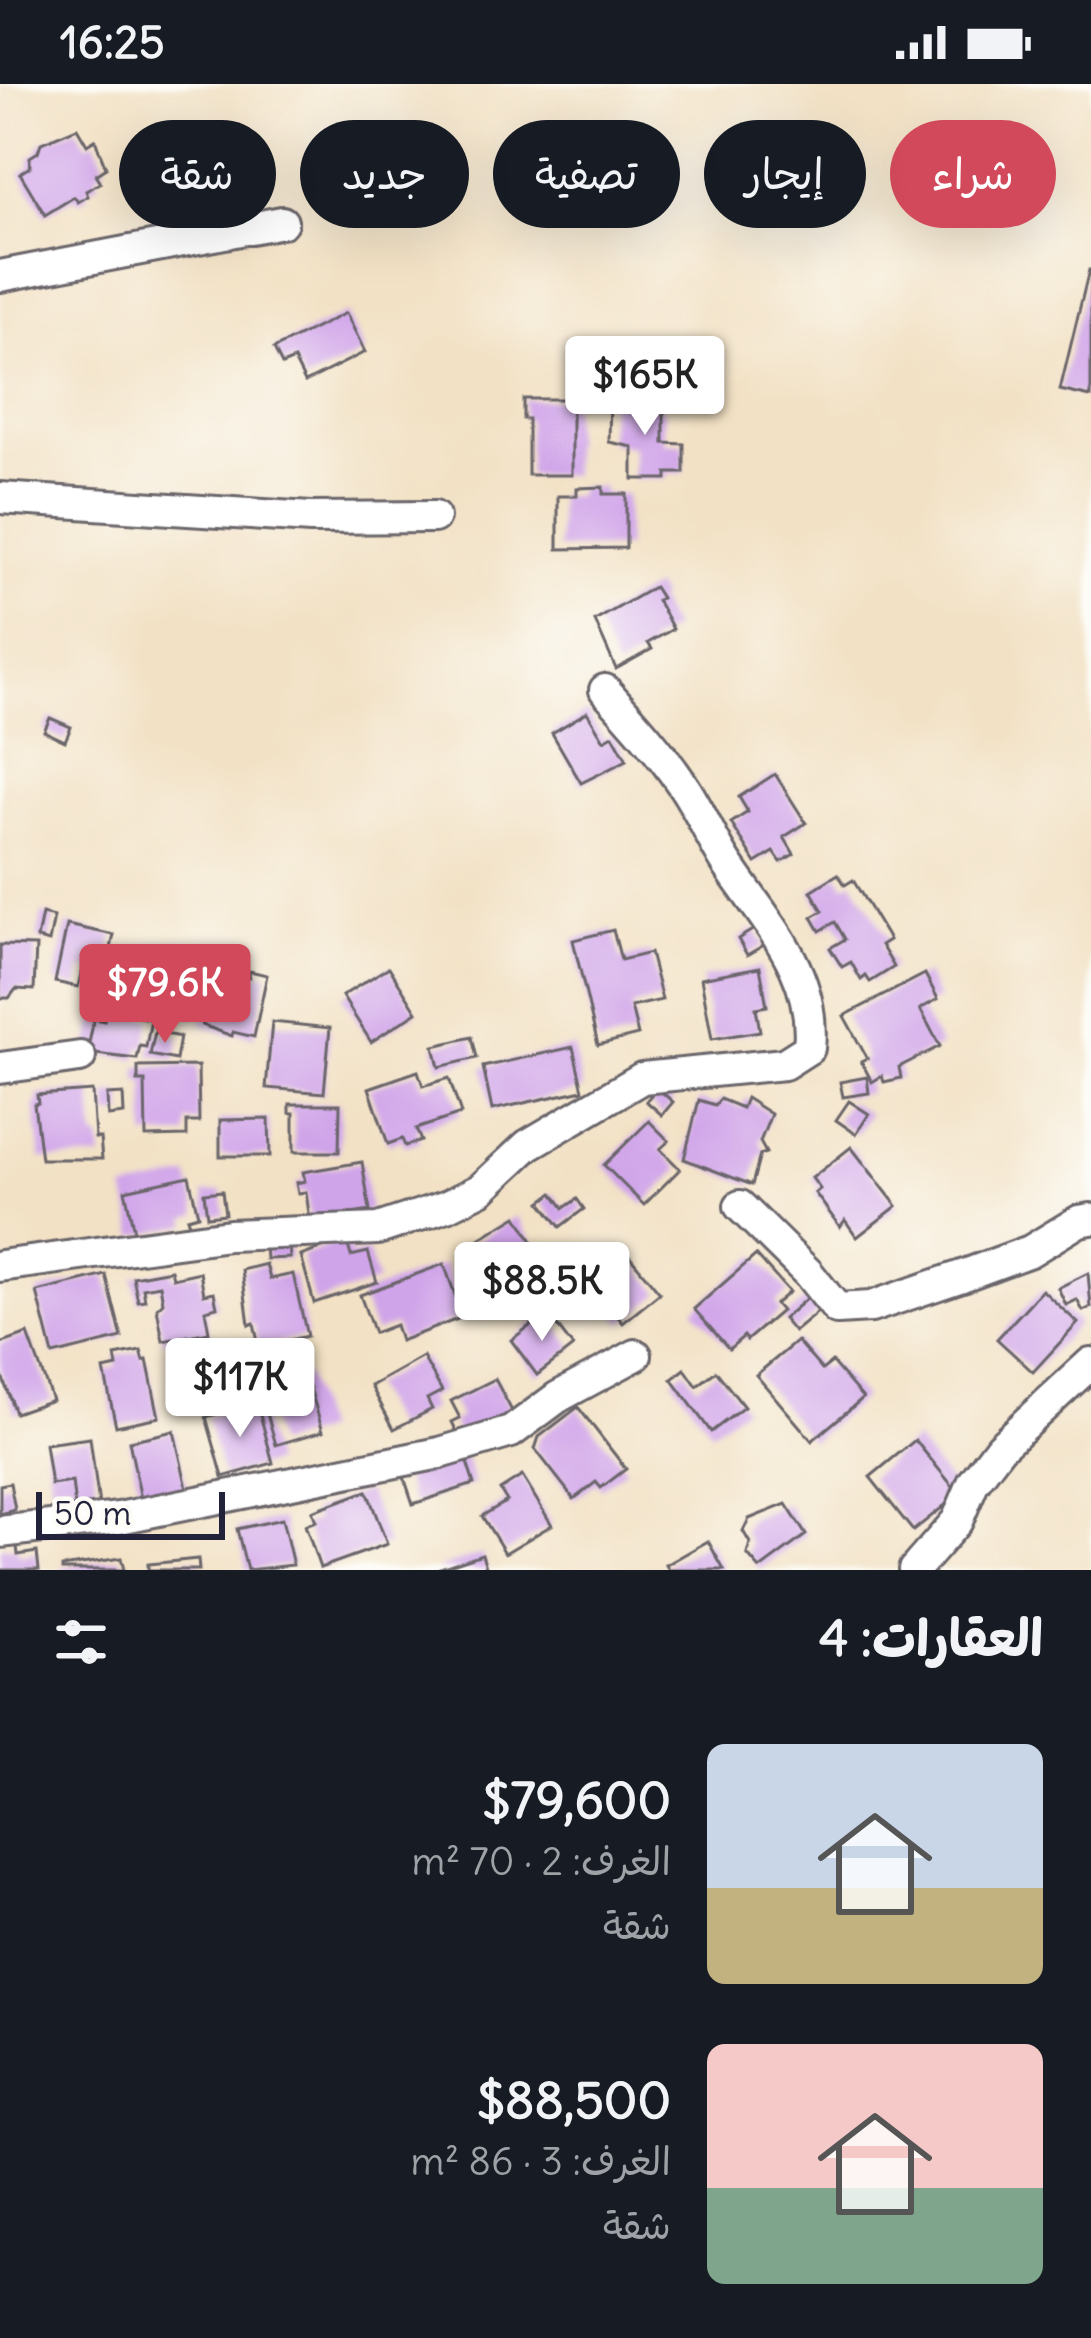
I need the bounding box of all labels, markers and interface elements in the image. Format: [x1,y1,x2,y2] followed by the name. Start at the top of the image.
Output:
[60,14,165,70] text: 16:25
[119,120,276,228] chip: شقة
[300,120,469,228] chip: جديد
[493,120,680,228] chip: تصفية
[704,120,866,228] chip: إيجار
[890,120,1056,228] chip: شراء
[561,336,729,438] pin: $165K
[592,350,698,399] text: $165K
[67,944,263,1046] pin: $79.6K
[106,958,224,1007] text: $79.6K
[444,1242,640,1344] pin: $88.5K
[481,1256,603,1305] text: $88.5K
[156,1338,324,1440] pin: $117K
[192,1352,288,1401] text: $117K
[36,1486,225,1539] scale bar
[54,1492,131,1534] text: 50 m
[819,1606,1043,1670] text: العقارات: 4
[48,1609,114,1675] icon: filters
[482,1768,671,1832] text: $79,600
[803,1792,947,1936] icon: home
[411,1837,671,1886] text: الغرف: 2 · 70 m²
[603,1901,671,1950] text: شقة
[477,2068,671,2132] text: $88,500
[803,2092,947,2236] icon: home
[411,2137,671,2186] text: الغرف: 3 · 86 m²
[603,2201,671,2250] text: شقة

